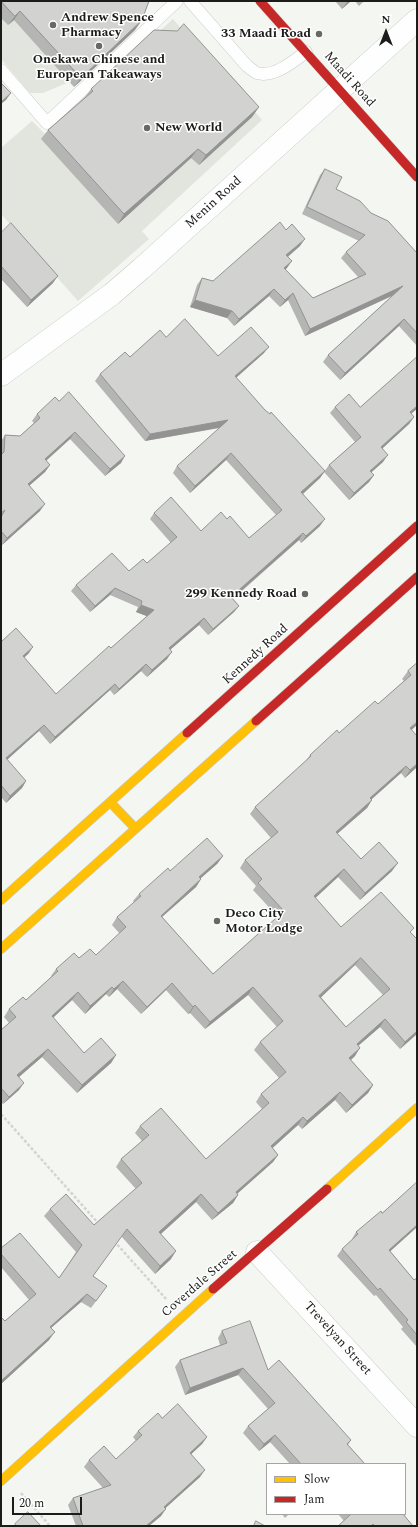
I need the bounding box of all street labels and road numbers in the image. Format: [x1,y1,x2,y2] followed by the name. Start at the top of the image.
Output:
[320,49,378,111] street label: Maadi Road
[183,174,245,232] street label: Menin Road
[220,621,292,689] street label: Kennedy Road
[159,1247,241,1321] street label: Coverdale Street
[300,1299,374,1379] street label: Trevelyan Street

